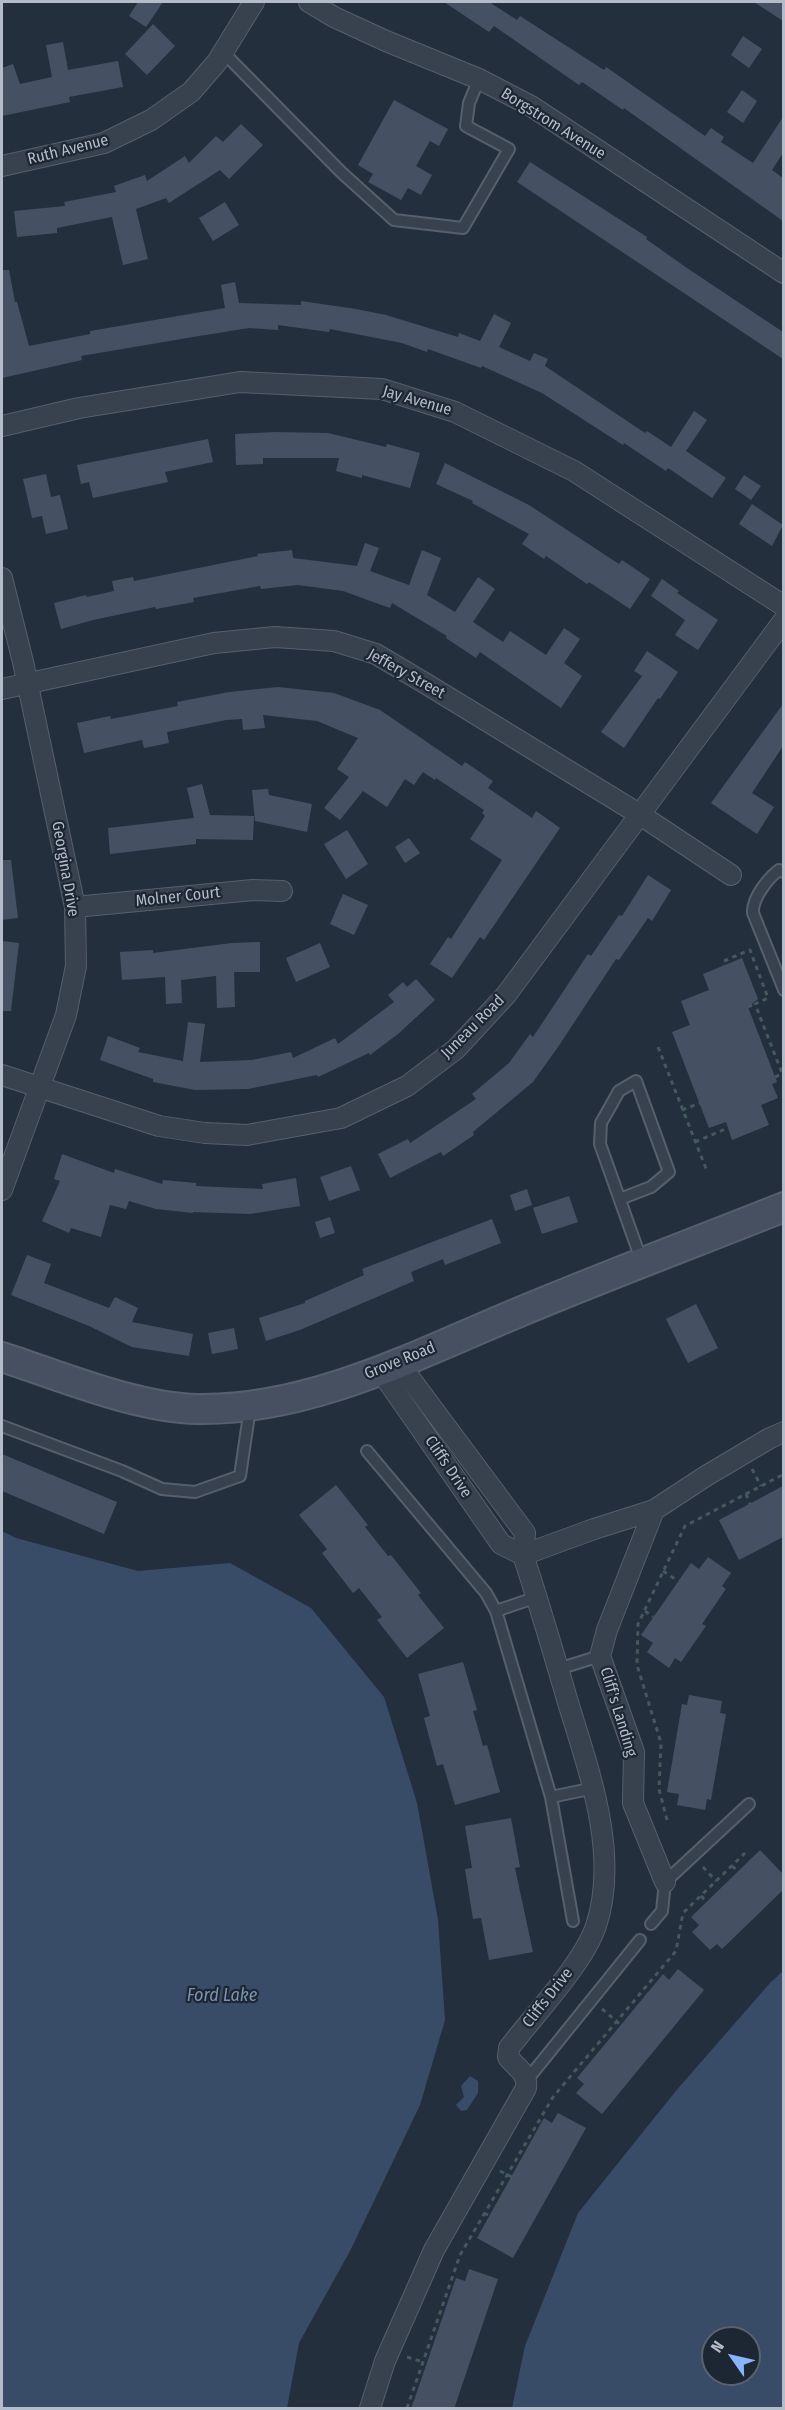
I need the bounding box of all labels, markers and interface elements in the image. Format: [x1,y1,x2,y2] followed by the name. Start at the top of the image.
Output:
[497,84,609,164] street label: Borgstrom Avenue
[26,131,110,169] street label: Ruth Avenue
[380,382,454,420] street label: Jay Avenue
[364,645,448,703] street label: Jeffery Street
[47,820,83,918] street label: Georgina Drive
[135,883,221,911] street label: Molner Court
[437,991,509,1063] street label: Juneau Road
[362,1338,438,1384] street label: Grove Road
[420,1432,476,1502] street label: Cliffs Drive
[595,1665,641,1759] street label: Cliff's Landing
[519,1964,577,2032] street label: Cliffs Drive
[187,1985,257,2007] water label: Ford Lake
[701,2326,761,2386] north arrow
[707,2337,728,2356] text: N

